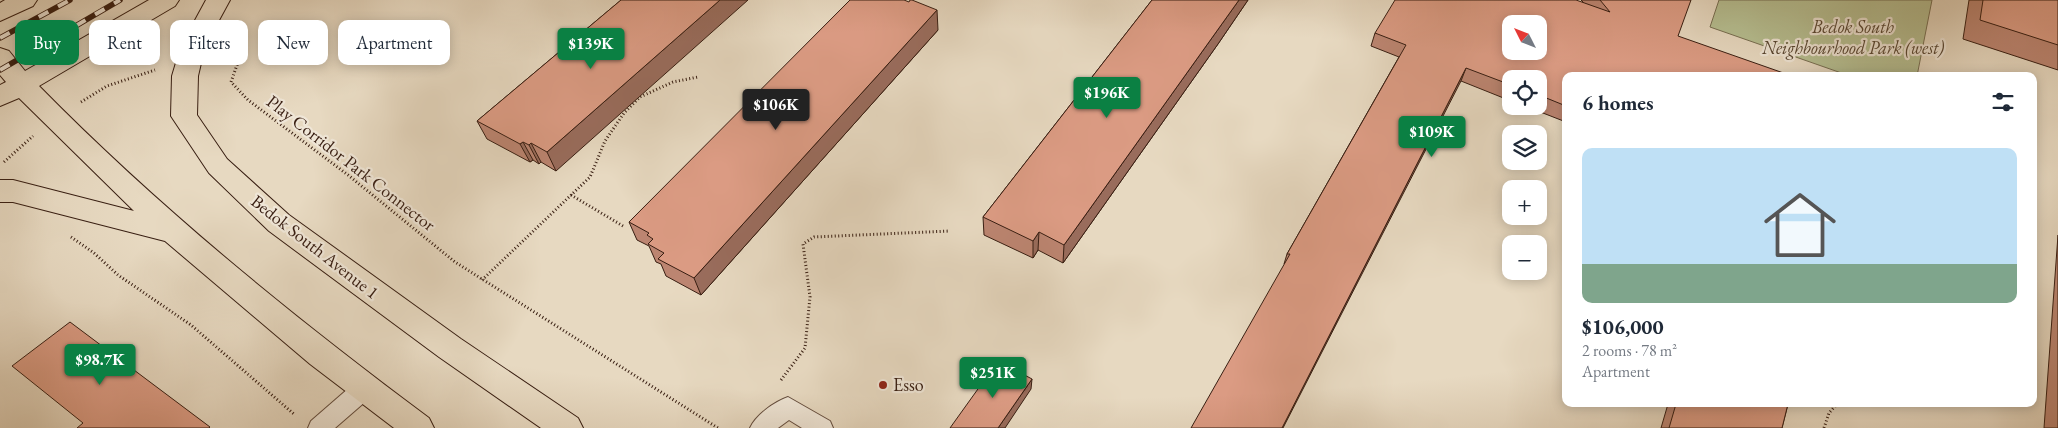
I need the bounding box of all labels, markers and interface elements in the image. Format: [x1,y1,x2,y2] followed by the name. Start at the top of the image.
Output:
[1502,15,1548,60] north arrow
[1502,15,1547,280] map controls
[1761,15,1944,60] park label: Bedok South Neighbourhood Park (west)
[15,20,79,65] chip: Buy
[89,20,160,65] chip: Rent
[170,20,248,65] chip: Filters
[258,20,328,65] chip: New
[338,20,450,65] chip: Apartment
[556,28,626,70] pin: $139K
[569,33,613,54] text: $139K
[1502,70,1547,115] button: locate
[1072,76,1142,119] pin: $196K
[1085,82,1129,103] text: $196K
[741,88,811,131] pin: $106K
[1989,88,2017,116] icon: filters
[262,89,440,236] street label: Play Corridor Park Connector
[1582,89,1654,116] text: 6 homes
[754,94,798,115] text: $106K
[1397,116,1467,158] pin: $109K
[1410,121,1454,142] text: $109K
[1502,125,1547,170] button: layers
[1502,180,1547,225] button: +
[1755,180,1845,270] icon: home
[247,189,384,304] street label: Bedok South Avenue 1
[1502,235,1547,280] button: −
[1582,313,1664,340] text: $106,000
[1582,340,1677,361] text: 2 rooms · 78 m²
[59,344,141,386] pin: $98.7K
[76,349,124,370] text: $98.7K
[958,356,1028,399] pin: $251K
[1582,361,1650,382] text: Apartment
[971,362,1015,383] text: $251K
[893,373,924,396] place label: Esso
[877,379,889,391] marker: Esso

